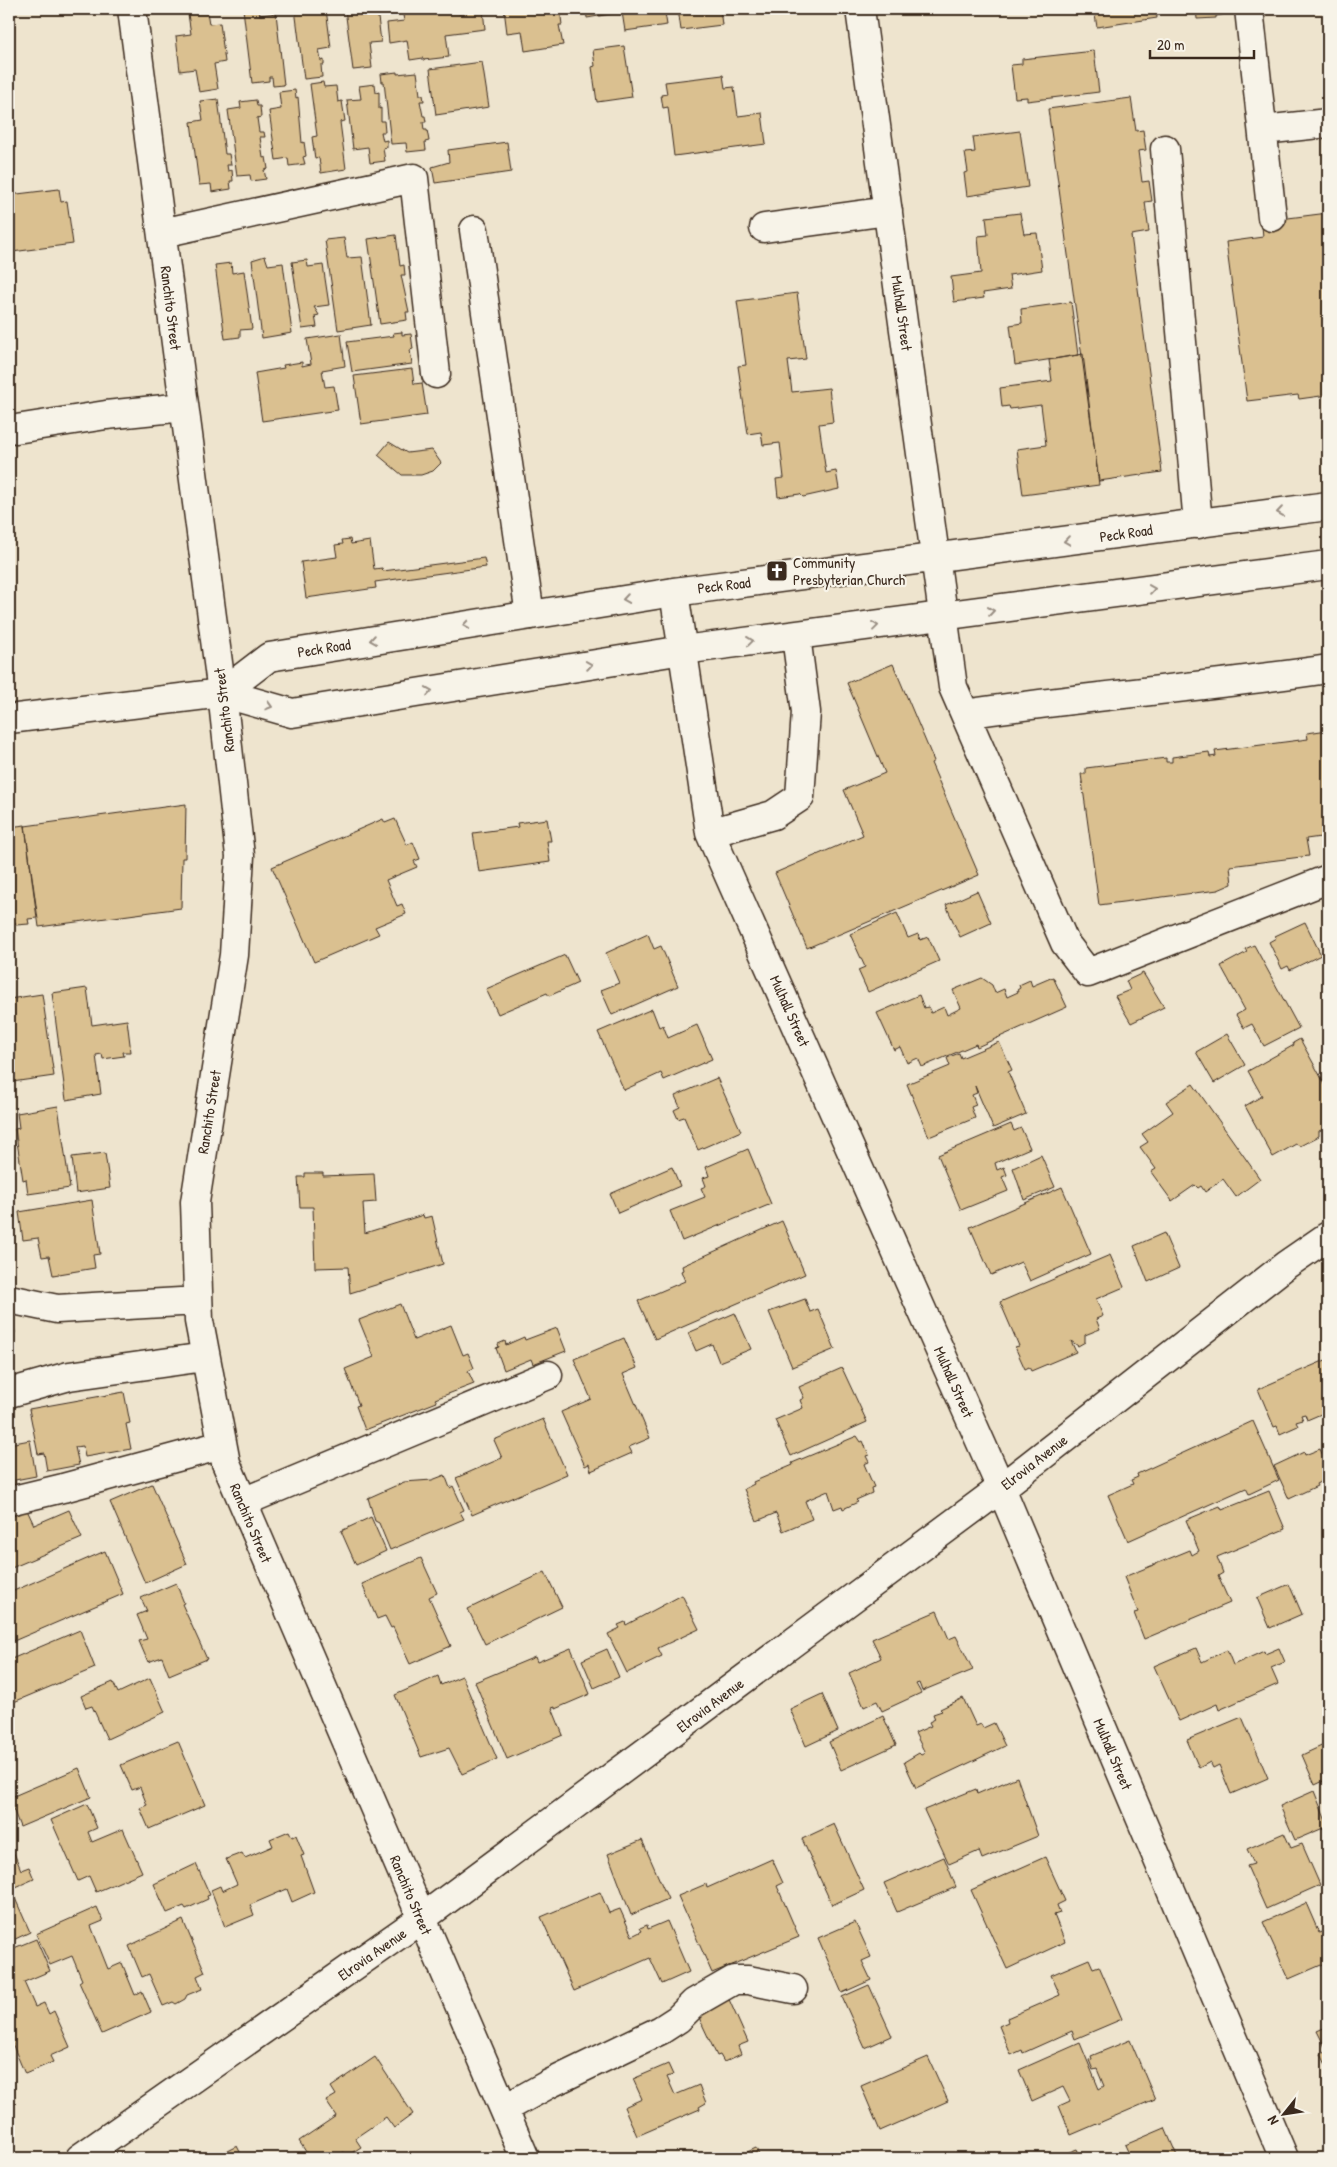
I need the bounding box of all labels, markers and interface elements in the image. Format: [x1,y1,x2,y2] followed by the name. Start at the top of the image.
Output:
[1150,28,1253,60] scale bar
[1157,34,1184,55] text: 20 m
[155,265,187,352] street label: Ranchito Street
[886,274,918,353] street label: Mulhall Street
[1276,507,1284,517] one-way arrow
[1098,519,1154,547] street label: Peck Road
[1063,536,1071,546] one-way arrow
[793,552,905,590] place label: Community Presbyterian Church
[765,559,789,583] church icon: Community Presbyterian Church
[696,571,752,599] street label: Peck Road
[1148,584,1156,595] one-way arrow
[622,594,631,604] one-way arrow
[987,606,995,617] one-way arrow
[461,620,470,630] one-way arrow
[871,621,879,632] one-way arrow
[296,633,352,663] street label: Peck Road
[368,635,377,645] one-way arrow
[746,637,754,647] one-way arrow
[586,660,594,671] one-way arrow
[208,666,240,753] street label: Ranchito Street
[425,686,433,697] one-way arrow
[264,701,273,711] one-way arrow
[765,972,815,1051] street label: Mulhall Street
[192,1068,226,1155] street label: Ranchito Street
[929,1343,979,1422] street label: Mulhall Street
[996,1429,1072,1495] street label: Elrovia Avenue
[225,1480,278,1567] street label: Ranchito Street
[672,1673,748,1737] street label: Elrovia Avenue
[1088,1715,1138,1794] street label: Mulhall Street
[385,1852,438,1939] street label: Ranchito Street
[334,1923,410,1985] street label: Elrovia Avenue
[1260,2090,1310,2140] north arrow
[1262,2112,1282,2129] text: N

